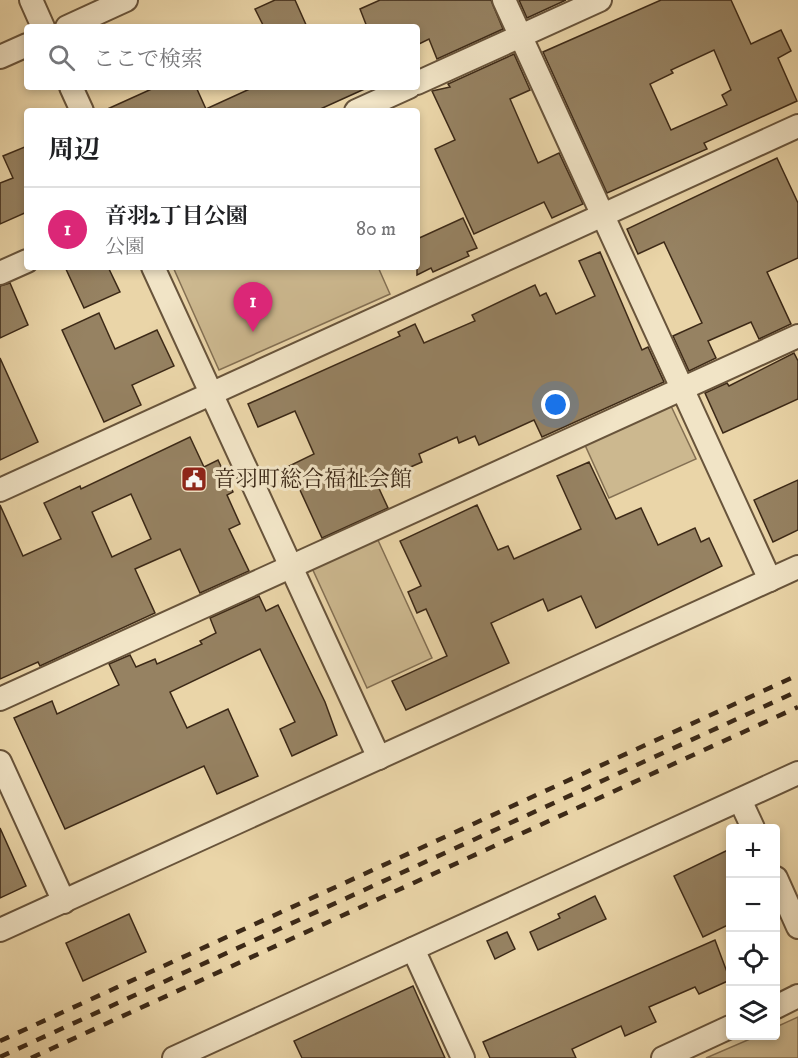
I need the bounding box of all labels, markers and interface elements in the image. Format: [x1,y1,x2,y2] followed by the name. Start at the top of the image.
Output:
[24,24,420,90] search box
[45,41,78,74] icon: search
[93,46,203,73] text: ここで検索
[48,134,100,167] text: 周辺
[105,203,248,230] text: 音羽2丁目公園
[64,217,71,242] text: 1
[356,217,396,242] text: 80 m
[105,235,145,260] text: 公園
[234,282,272,332] pin: 1
[541,390,570,419] your location
[179,464,209,494] public building icon: 音羽町総合福祉会館
[214,466,412,493] place label: 音羽町総合福祉会館
[726,824,780,1040] map controls
[726,824,780,878] button: +
[726,878,780,932] button: −
[726,932,780,986] button: locate
[726,986,780,1040] button: layers

